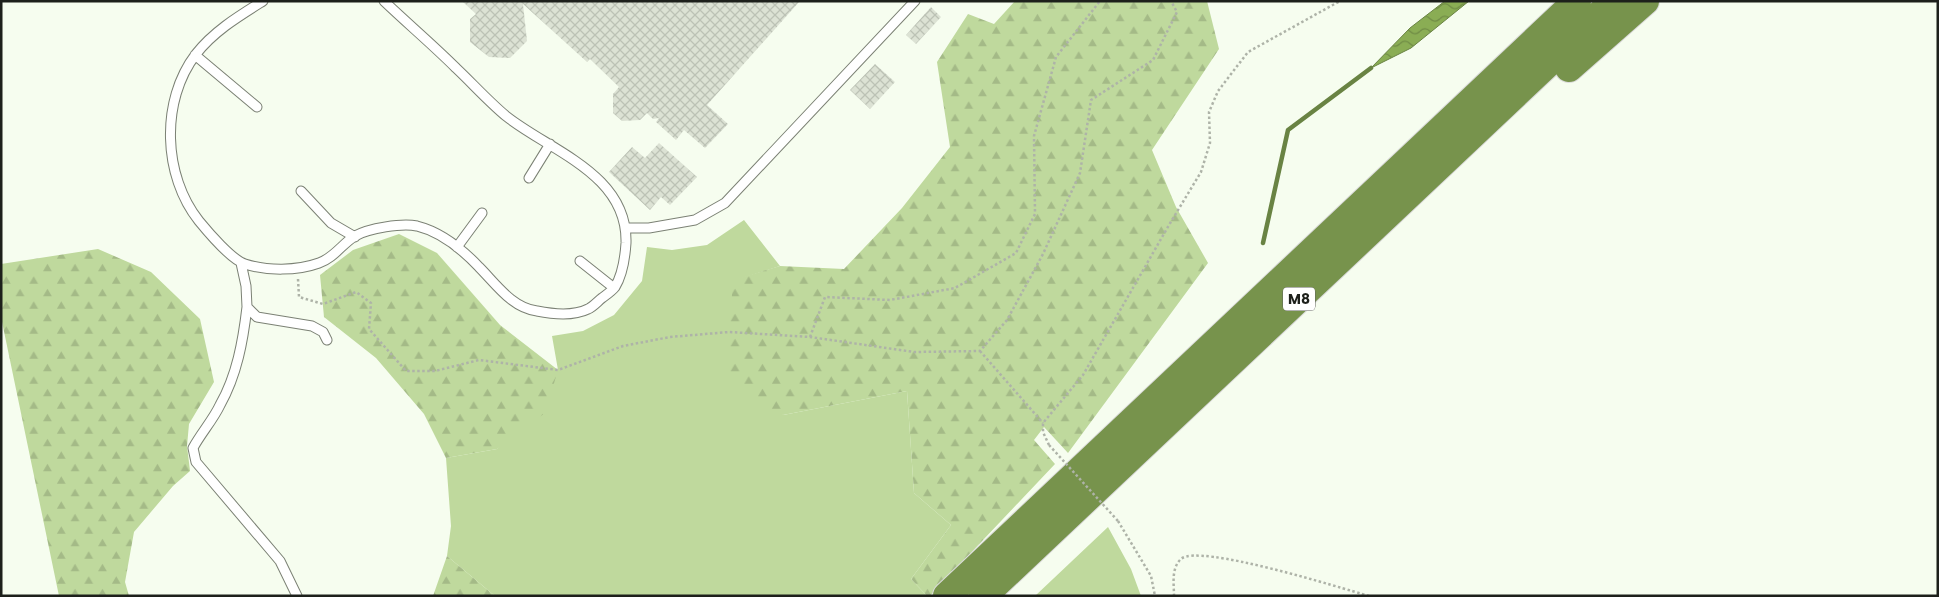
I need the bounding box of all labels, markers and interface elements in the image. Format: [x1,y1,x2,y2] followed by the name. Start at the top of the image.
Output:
[1283,288,1315,310] road number: M8

